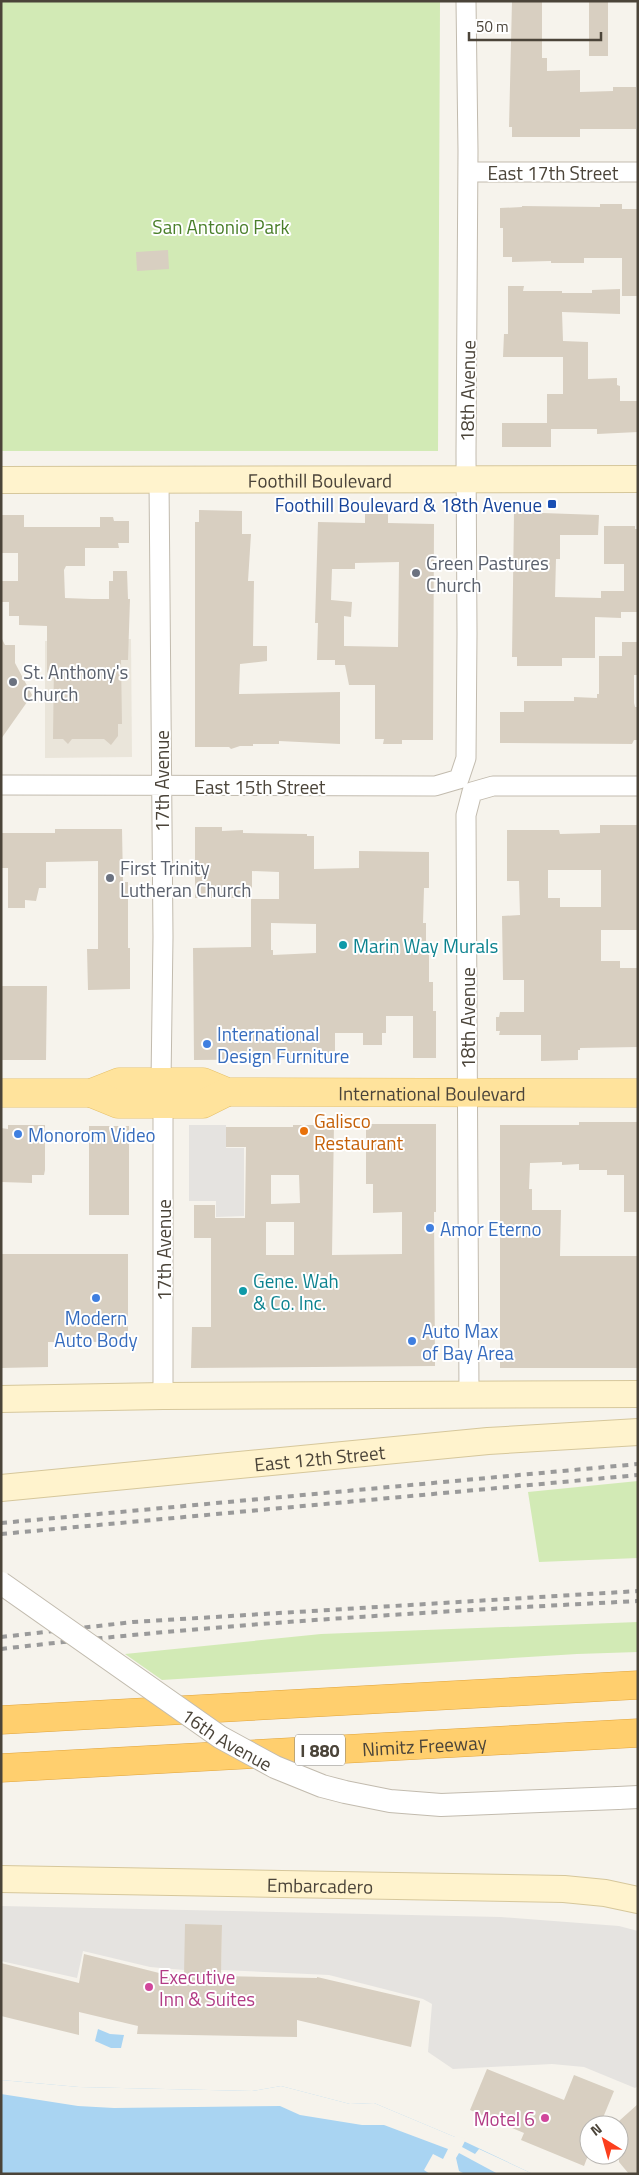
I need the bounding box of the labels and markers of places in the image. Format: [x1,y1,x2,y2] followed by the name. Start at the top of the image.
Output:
[275,490,542,519] place label: Foothill Boulevard & 18th Avenue
[546,498,558,510] marker: Foothill Boulevard & 18th Avenue
[426,548,549,599] place label: Green Pastures Church
[410,567,422,579] marker: Green Pastures Church
[23,657,129,708] place label: St. Anthony's Church
[7,676,19,688] marker: St. Anthony's Church
[120,853,252,904] place label: First Trinity Lutheran Church
[104,872,116,884] marker: First Trinity Lutheran Church
[353,931,498,960] place label: Marin Way Murals
[337,939,349,951] marker: Marin Way Murals
[217,1019,349,1070] place label: International Design Furniture
[201,1038,213,1050] marker: International Design Furniture
[314,1106,403,1157] place label: Galisco Restaurant
[28,1120,156,1149] place label: Monorom Video
[298,1125,310,1137] marker: Galisco Restaurant
[12,1128,24,1140] marker: Monorom Video
[440,1214,541,1243] place label: Amor Eterno
[424,1222,436,1234] marker: Amor Eterno
[253,1266,339,1317] place label: Gene. Wah & Co. Inc.
[237,1285,249,1297] marker: Gene. Wah & Co. Inc.
[90,1292,102,1304] marker: Modern Auto Body
[54,1303,138,1354] place label: Modern Auto Body
[422,1316,514,1367] place label: Auto Max of Bay Area
[406,1335,418,1347] marker: Auto Max of Bay Area
[159,1962,255,2013] place label: Executive Inn & Suites
[143,1981,155,1993] marker: Executive Inn & Suites
[474,2104,535,2133] place label: Motel 6
[539,2112,551,2124] marker: Motel 6

